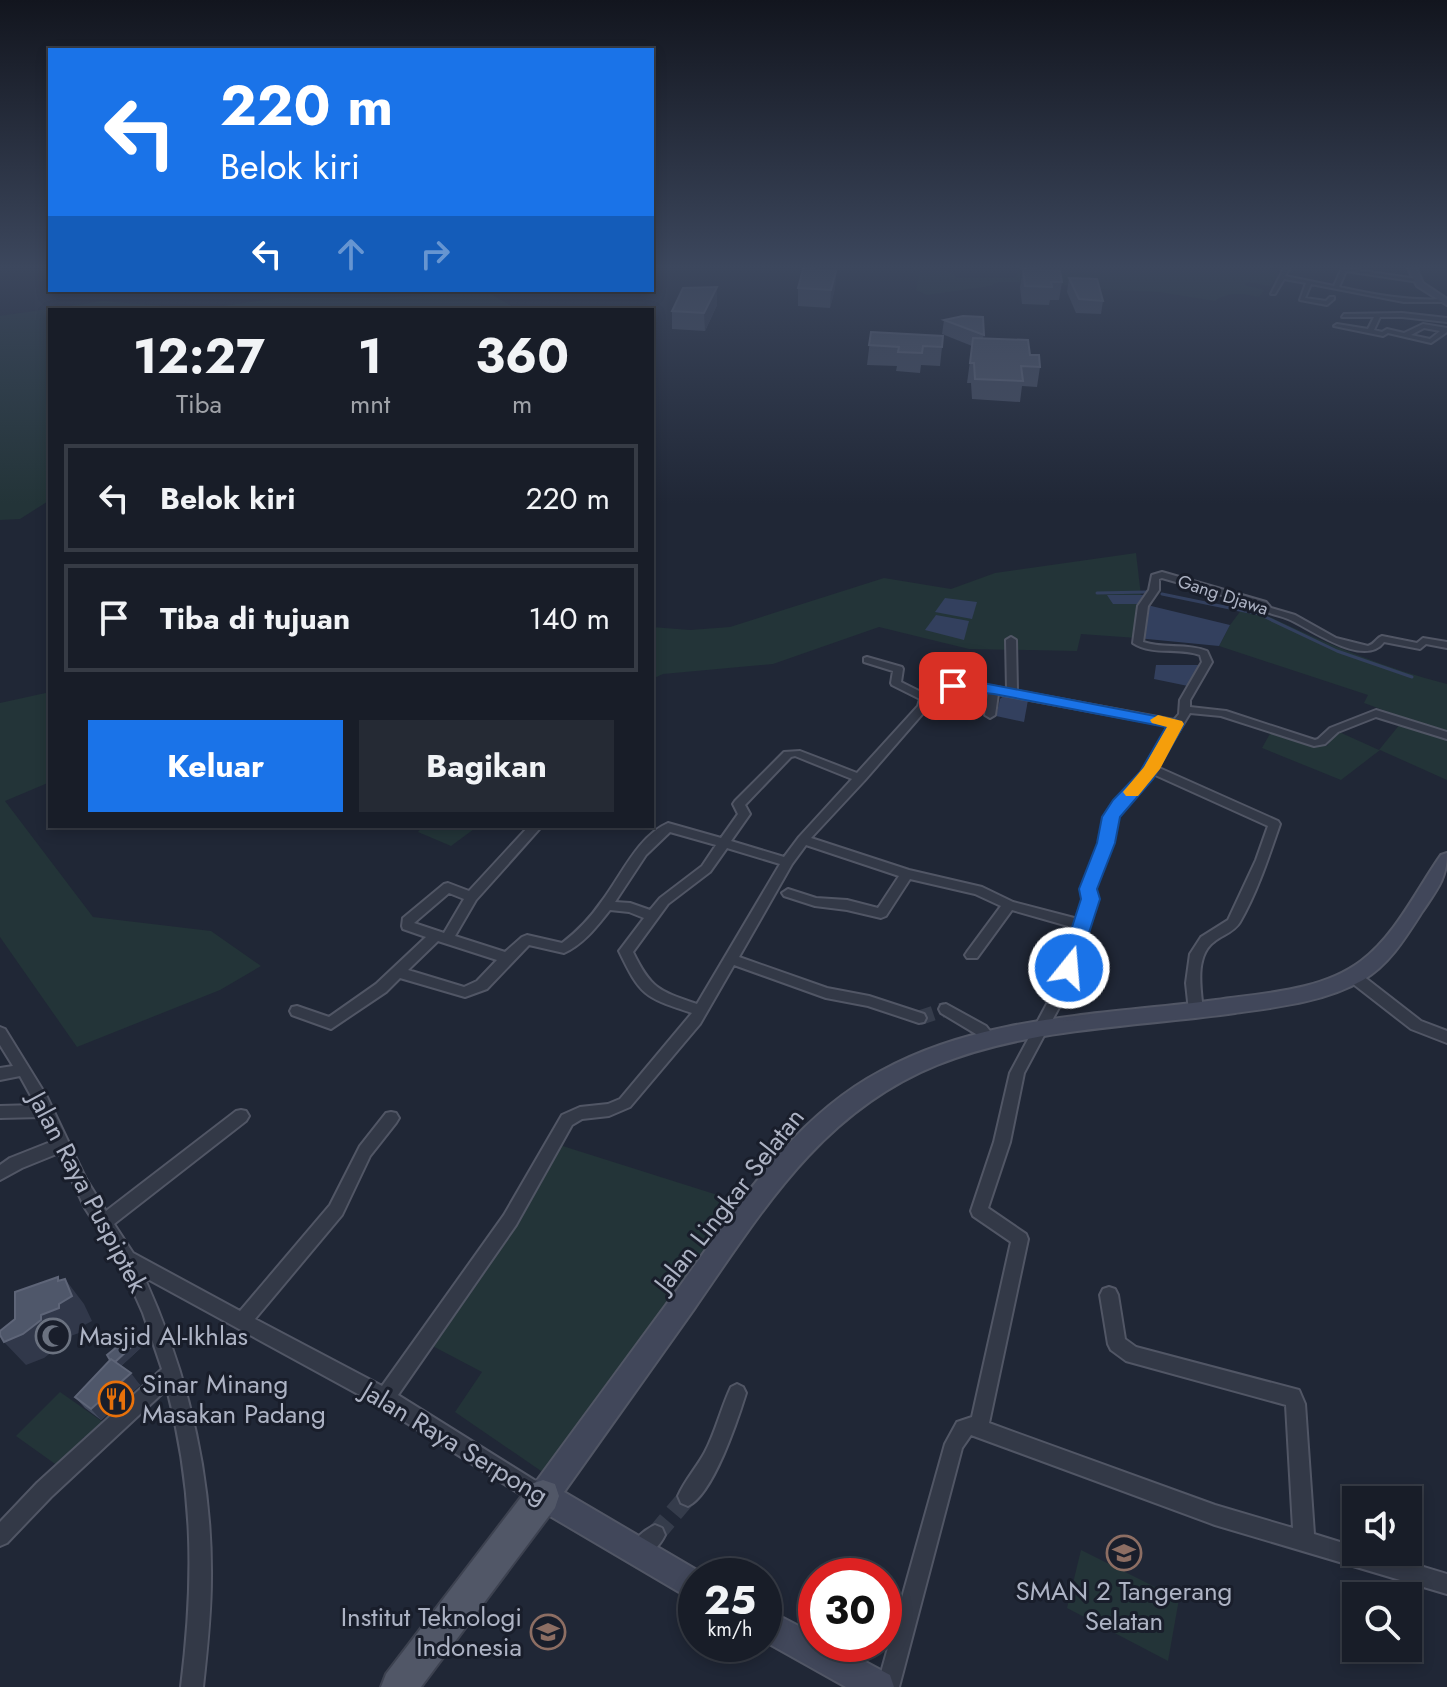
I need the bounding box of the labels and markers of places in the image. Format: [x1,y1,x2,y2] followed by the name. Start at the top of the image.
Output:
[919,652,987,720] pin
[34,1317,72,1355] mosque icon: Masjid Al-Ikhlas
[79,1317,248,1355] place label: Masjid Al-Ikhlas
[142,1365,326,1433] place label: Sinar Minang Masakan Padang
[97,1380,135,1418] restaurant icon: Sinar Minang Masakan Padang
[1105,1534,1143,1572] school or university icon: SMAN 2 Tangerang Selatan
[1016,1572,1232,1640] place label: SMAN 2 Tangerang Selatan
[341,1598,522,1666] place label: Institut Teknologi Indonesia
[529,1613,567,1651] school or university icon: Institut Teknologi Indonesia

